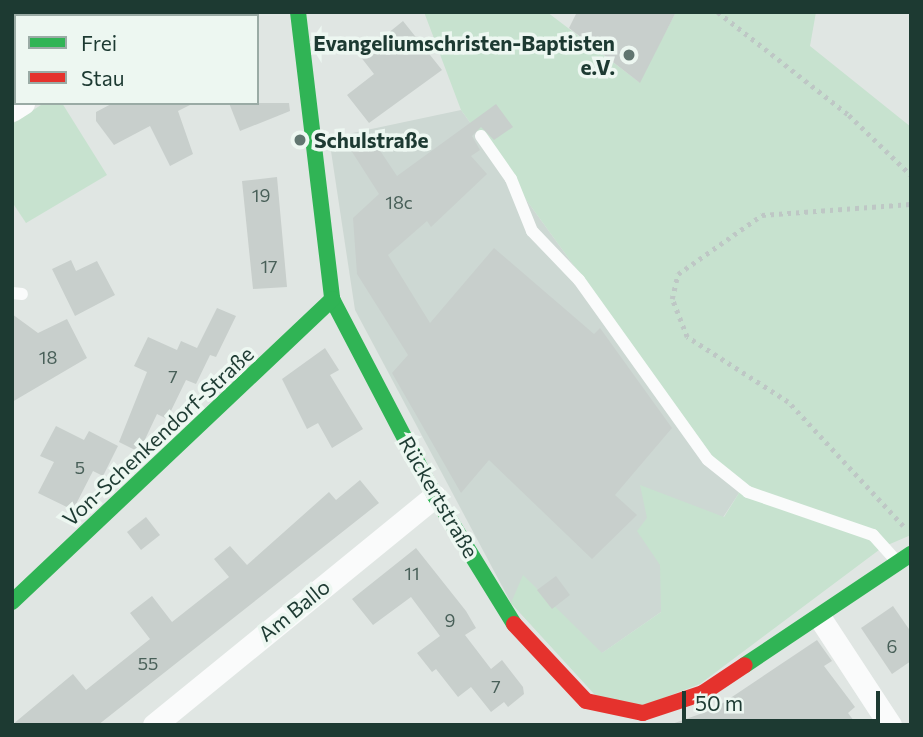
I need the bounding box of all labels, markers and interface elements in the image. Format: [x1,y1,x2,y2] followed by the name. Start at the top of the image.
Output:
[14,14,259,105] legend
[81,30,117,55] text: Frei
[313,30,615,80] place label: Evangeliumschristen-Baptisten e.V.
[621,47,637,63] marker: Evangeliumschristen-Baptisten e.V.
[81,65,124,90] text: Stau
[314,127,429,153] place label: Schulstraße
[292,132,308,148] marker: Schulstraße
[252,184,270,206] house number: 19
[385,191,413,213] house number: 18c
[260,255,278,277] house number: 17
[57,341,259,531] street label: Von-Schenkendorf-Straße
[39,346,57,368] house number: 18
[168,365,178,387] house number: 7
[394,432,484,562] street label: Rückertstraße
[75,456,85,478] house number: 5
[404,562,420,584] house number: 11
[253,574,335,646] street label: Am Ballo
[445,609,455,631] house number: 9
[887,635,897,657] house number: 6
[138,652,158,674] house number: 55
[491,675,501,697] house number: 7
[685,678,883,722] scale bar
[695,690,743,715] text: 50 m

